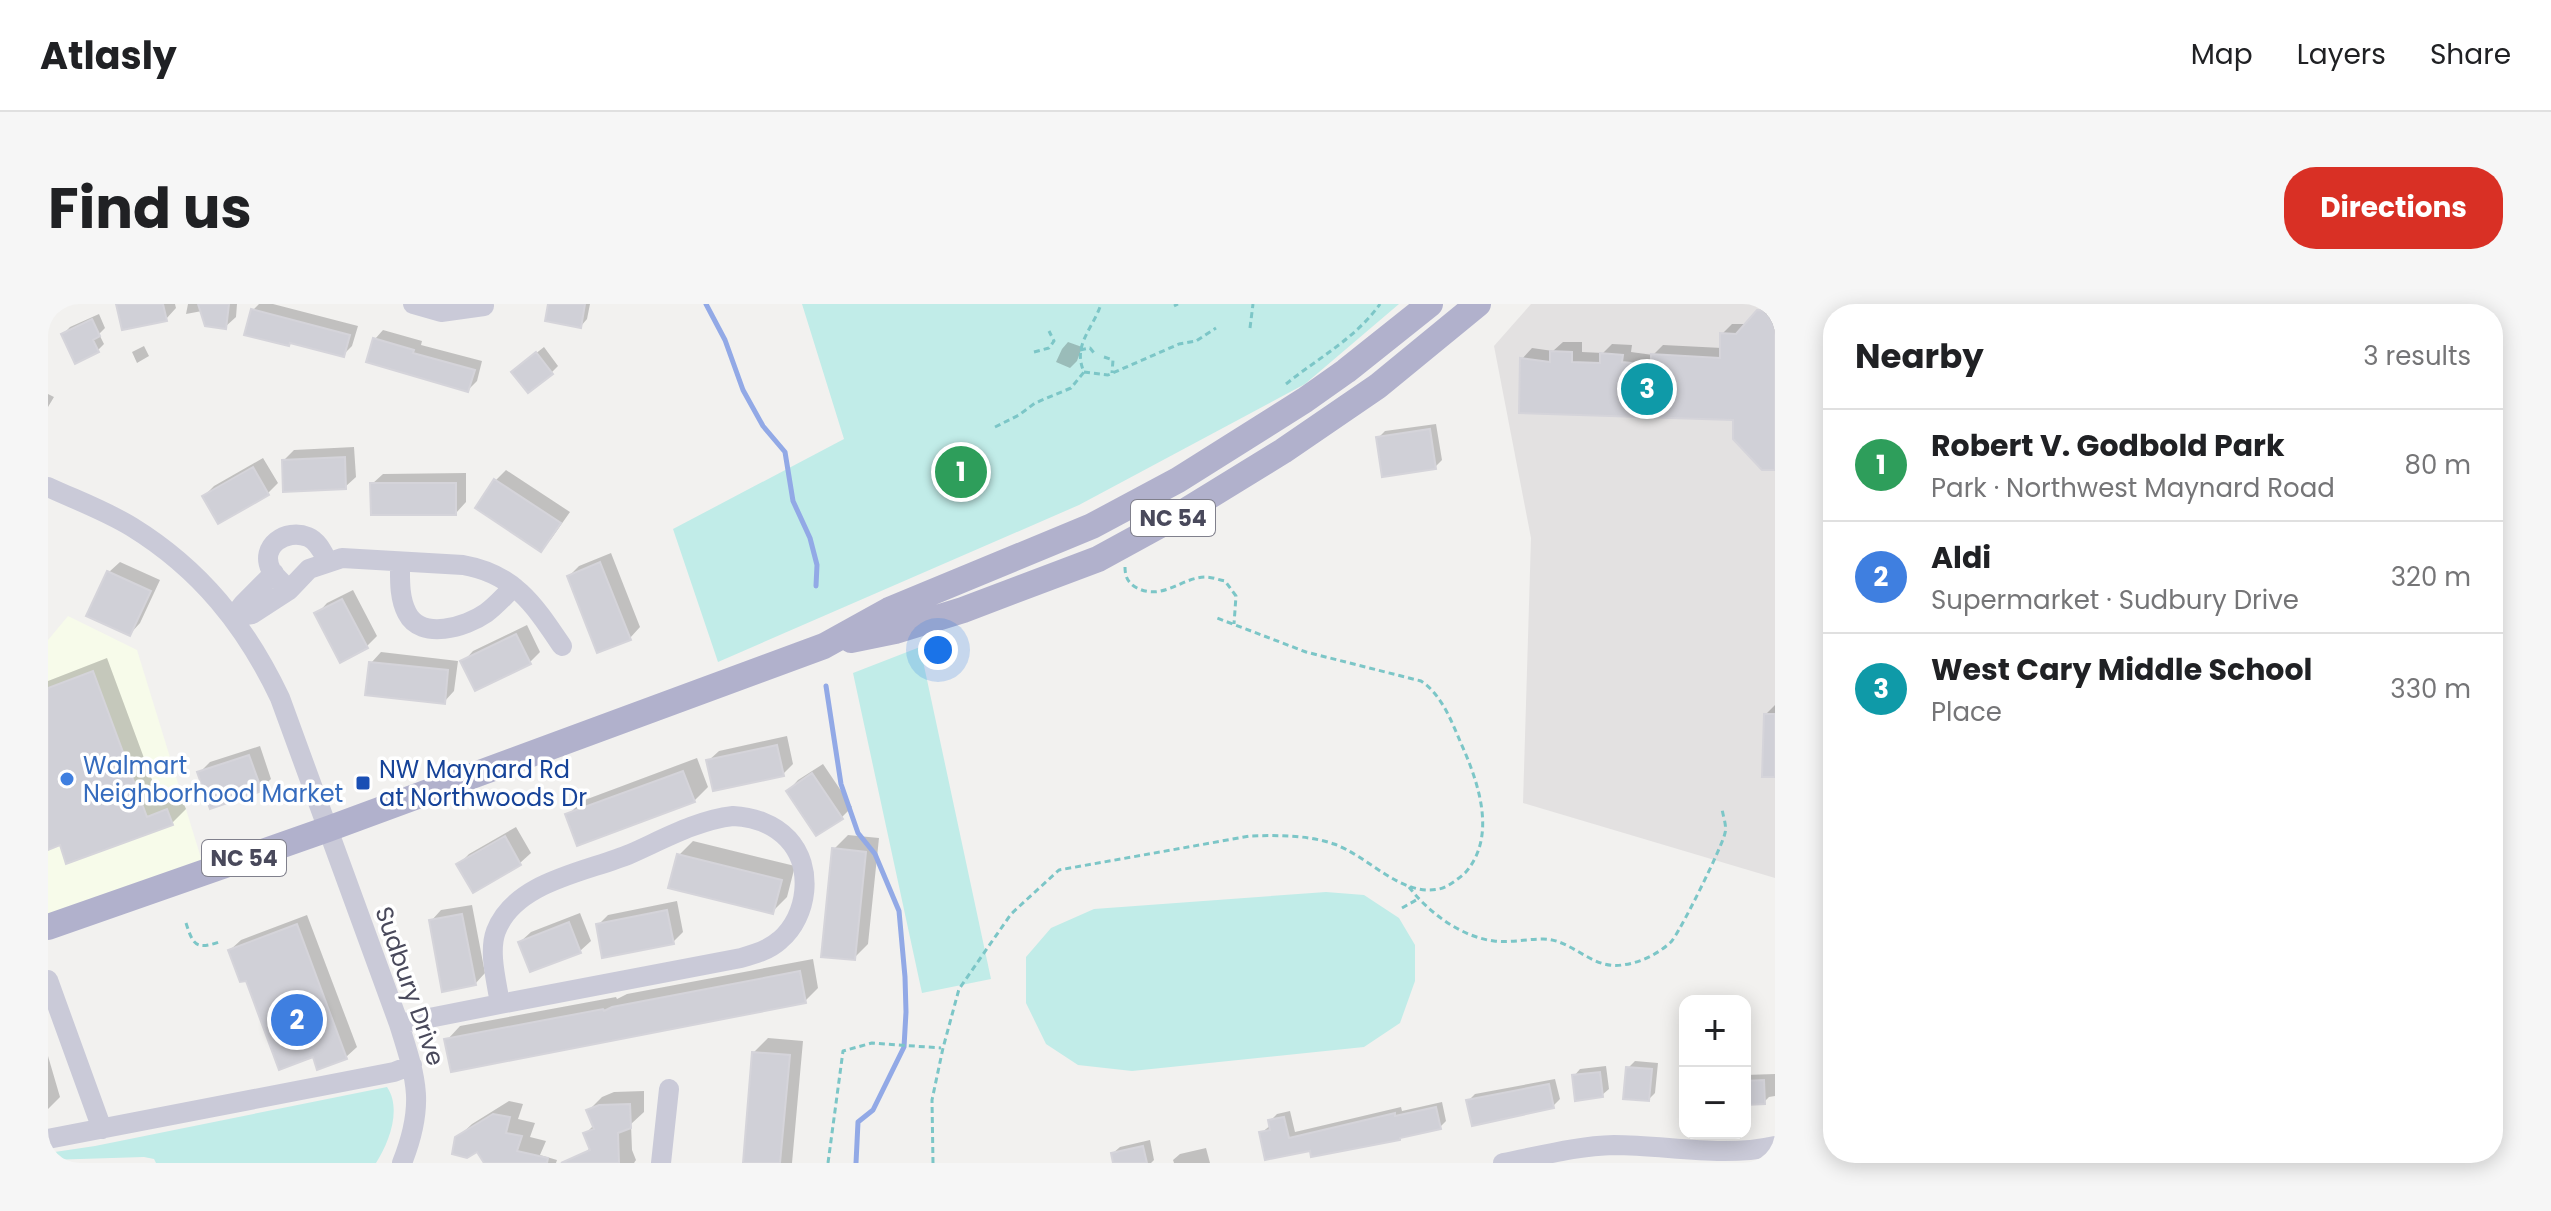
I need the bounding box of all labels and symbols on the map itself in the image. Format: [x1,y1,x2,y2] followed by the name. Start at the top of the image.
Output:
[1621,359,1673,419] pin: 3
[935,442,987,502] pin: 1
[1131,500,1215,536] road number: NC 54
[918,630,958,670] your location
[83,749,343,810] place label: Walmart Neighborhood Market
[379,753,587,814] place label: NW Maynard Rd at Northwoods Dr
[58,770,76,788] marker: Walmart Neighborhood Market
[354,774,372,792] marker: NW Maynard Rd at Northwoods Dr
[202,840,286,876] road number: NC 54
[367,902,453,1070] street label: Sudbury Drive
[271,990,323,1050] pin: 2

